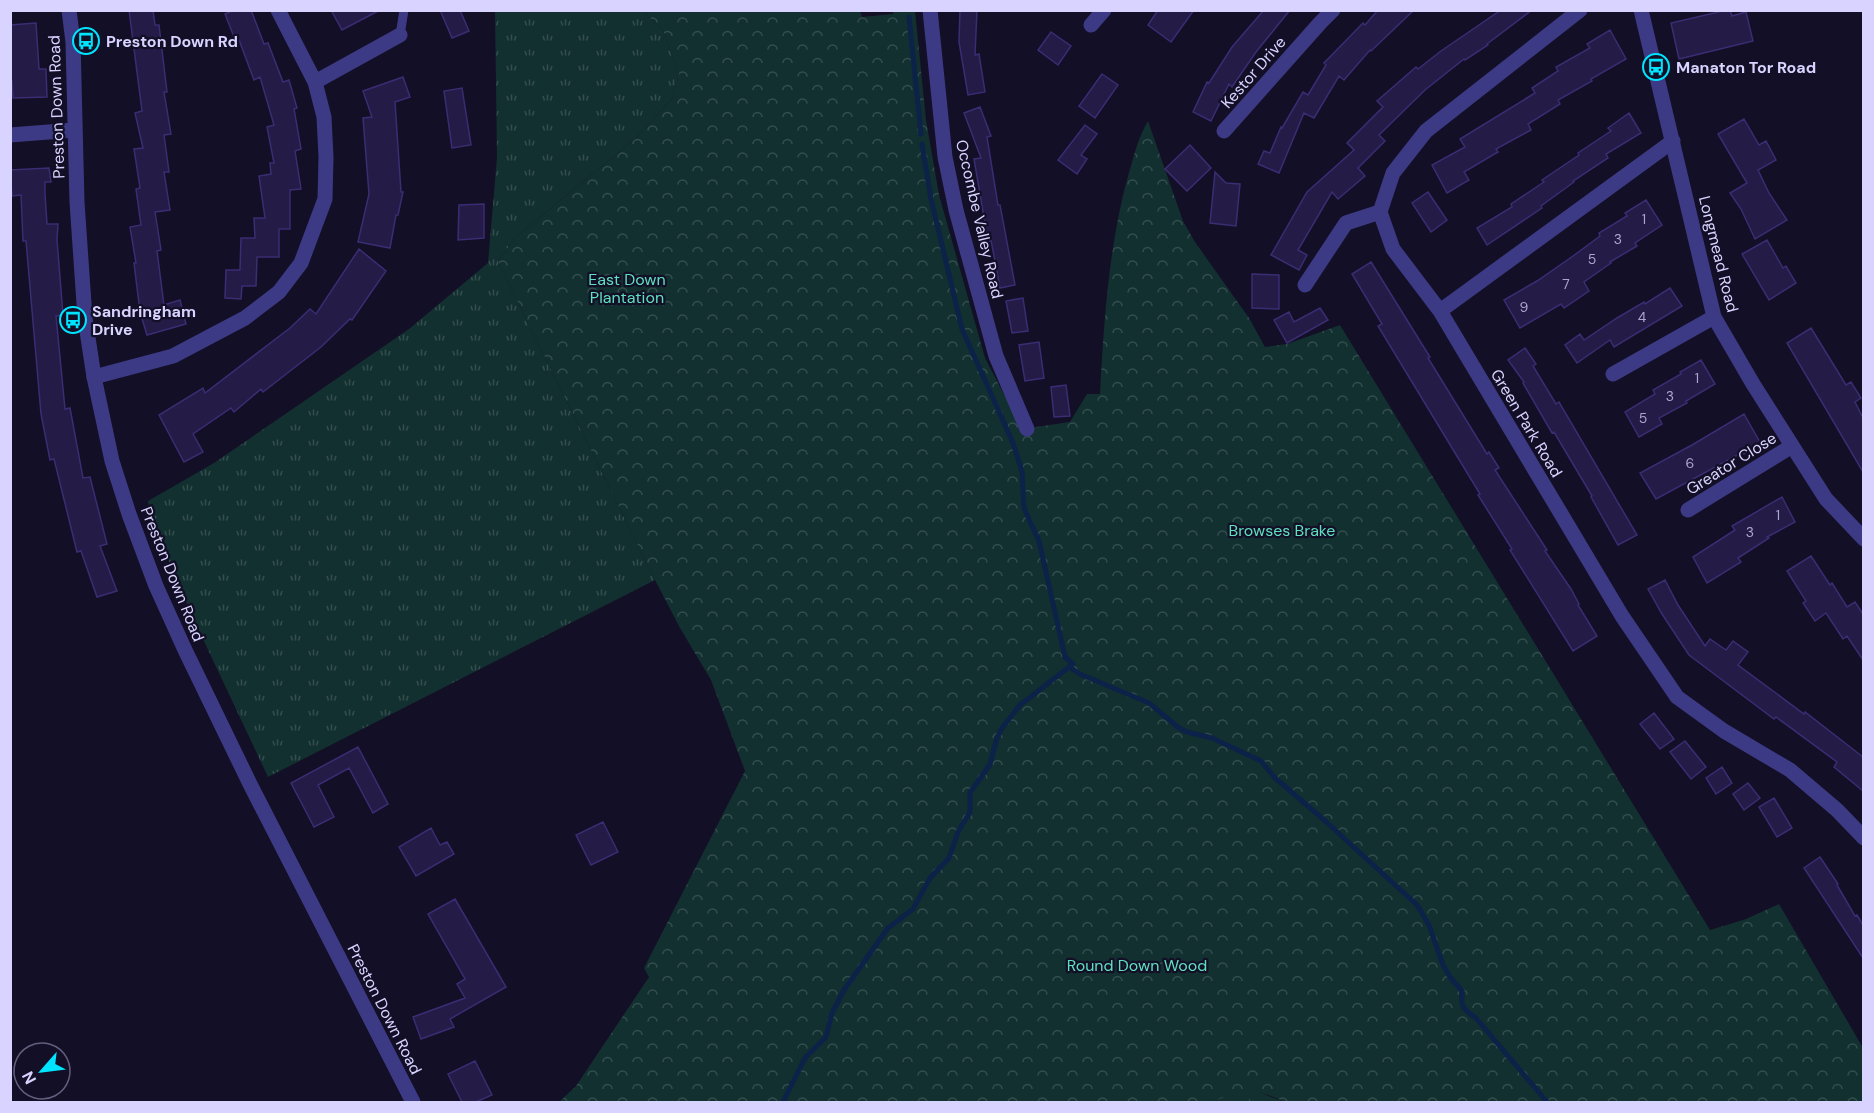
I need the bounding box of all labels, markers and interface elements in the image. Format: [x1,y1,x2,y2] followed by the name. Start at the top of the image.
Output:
[71,26,101,56] bus stop icon: Preston Down Rd
[106,31,238,52] place label: Preston Down Rd
[1216,32,1291,113] street label: Kestor Drive
[43,35,70,179] street label: Preston Down Road
[1641,52,1671,82] bus stop icon: Manaton Tor Road
[1676,57,1816,78] place label: Manaton Tor Road
[951,138,1008,301] street label: Occombe Valley Road
[1694,194,1743,315] street label: Longmead Road
[1642,210,1646,228] house number: 1
[1614,230,1622,248] house number: 3
[1588,250,1596,268] house number: 5
[588,269,666,308] park label: East Down Plantation
[1562,275,1570,293] house number: 7
[1520,298,1529,316] house number: 9
[92,301,196,340] place label: Sandringham Drive
[58,305,88,335] bus stop icon: Sandringham Drive
[1638,308,1647,326] house number: 4
[1486,365,1567,481] street label: Green Park Road
[1695,369,1699,387] house number: 1
[1666,387,1674,405] house number: 3
[1639,409,1647,427] house number: 5
[1682,427,1780,500] street label: Greator Close
[1686,454,1694,472] house number: 6
[136,504,209,645] street label: Preston Down Road
[1776,506,1780,524] house number: 1
[1229,520,1335,541] park label: Browses Brake
[1746,523,1754,541] house number: 3
[343,940,427,1078] street label: Preston Down Road
[1067,955,1207,976] park label: Round Down Wood
[12,1041,72,1101] north arrow
[17,1068,41,1088] text: N

